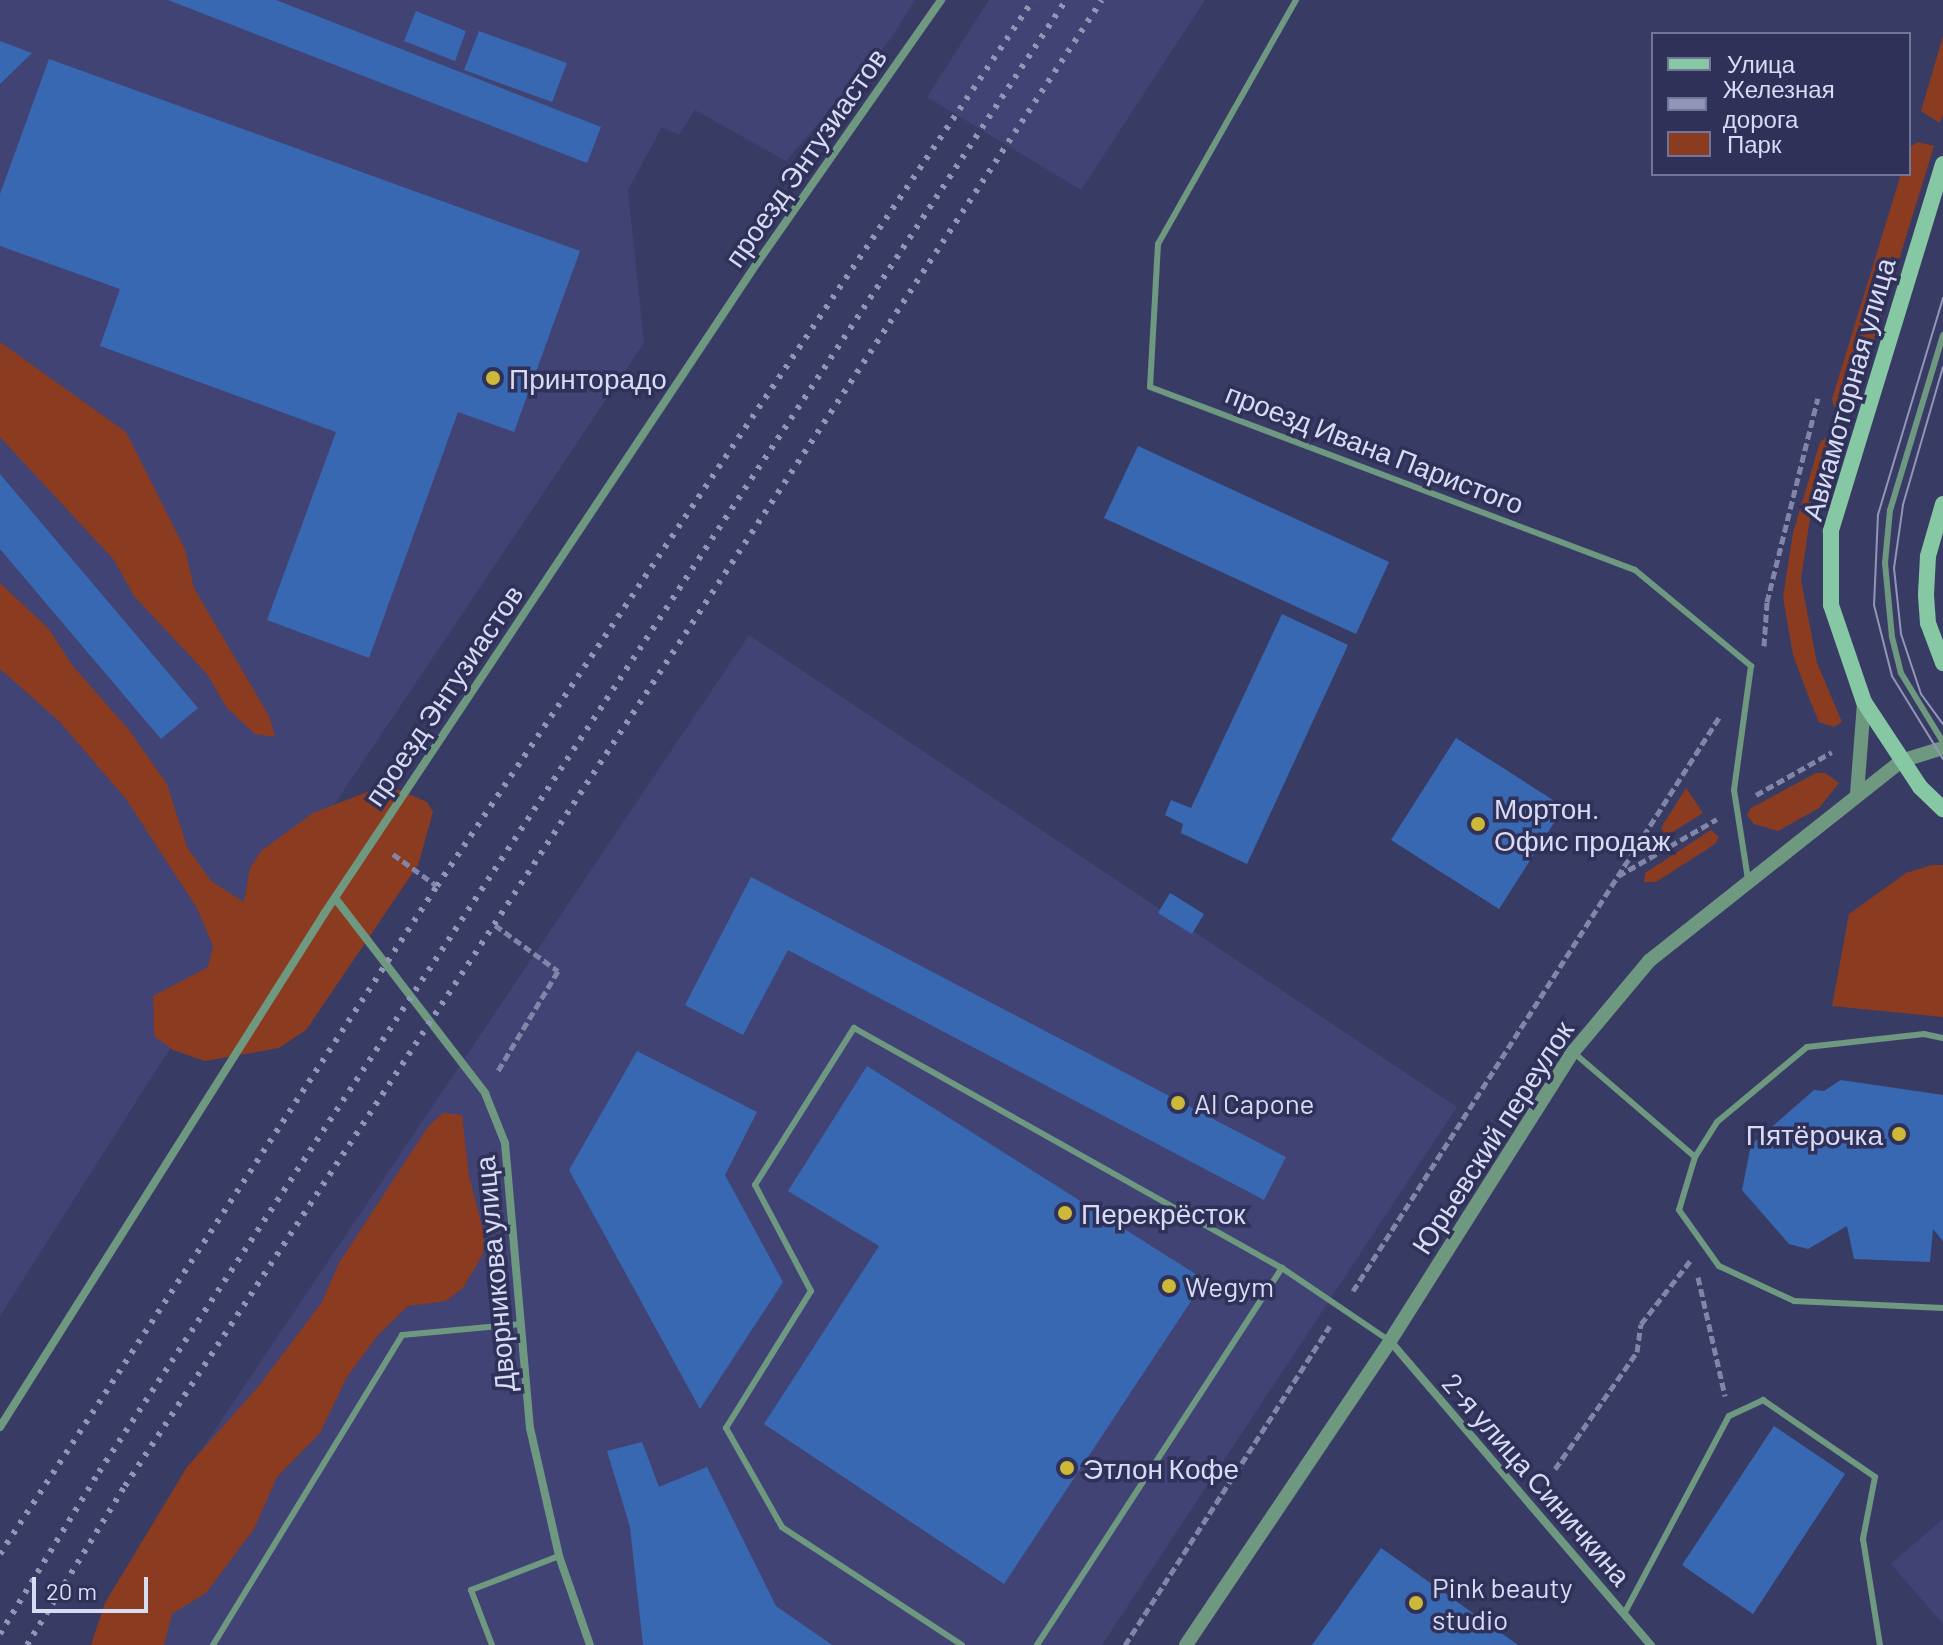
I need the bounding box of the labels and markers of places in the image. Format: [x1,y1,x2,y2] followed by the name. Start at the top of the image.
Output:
[509,361,667,395] place label: Принторадо
[484,369,502,387] marker: Принторадо
[1494,791,1670,857] place label: Мортон. Офис продаж
[1469,815,1487,833] marker: Мортон. Офис продаж
[1194,1086,1314,1120] place label: Al Capone
[1169,1094,1187,1112] marker: Al Capone
[1746,1117,1883,1151] place label: Пятёрочка
[1890,1125,1908,1143] marker: Пятёрочка
[1081,1196,1246,1230] place label: Перекрёсток
[1056,1204,1074,1222] marker: Перекрёсток
[1185,1269,1274,1303] place label: Wegym
[1160,1277,1178,1295] marker: Wegym
[1083,1451,1239,1485] place label: Этлон Кофе
[1058,1459,1076,1477] marker: Этлон Кофе
[1432,1570,1573,1636] place label: Pink beauty studio
[1407,1594,1425,1612] marker: Pink beauty studio

